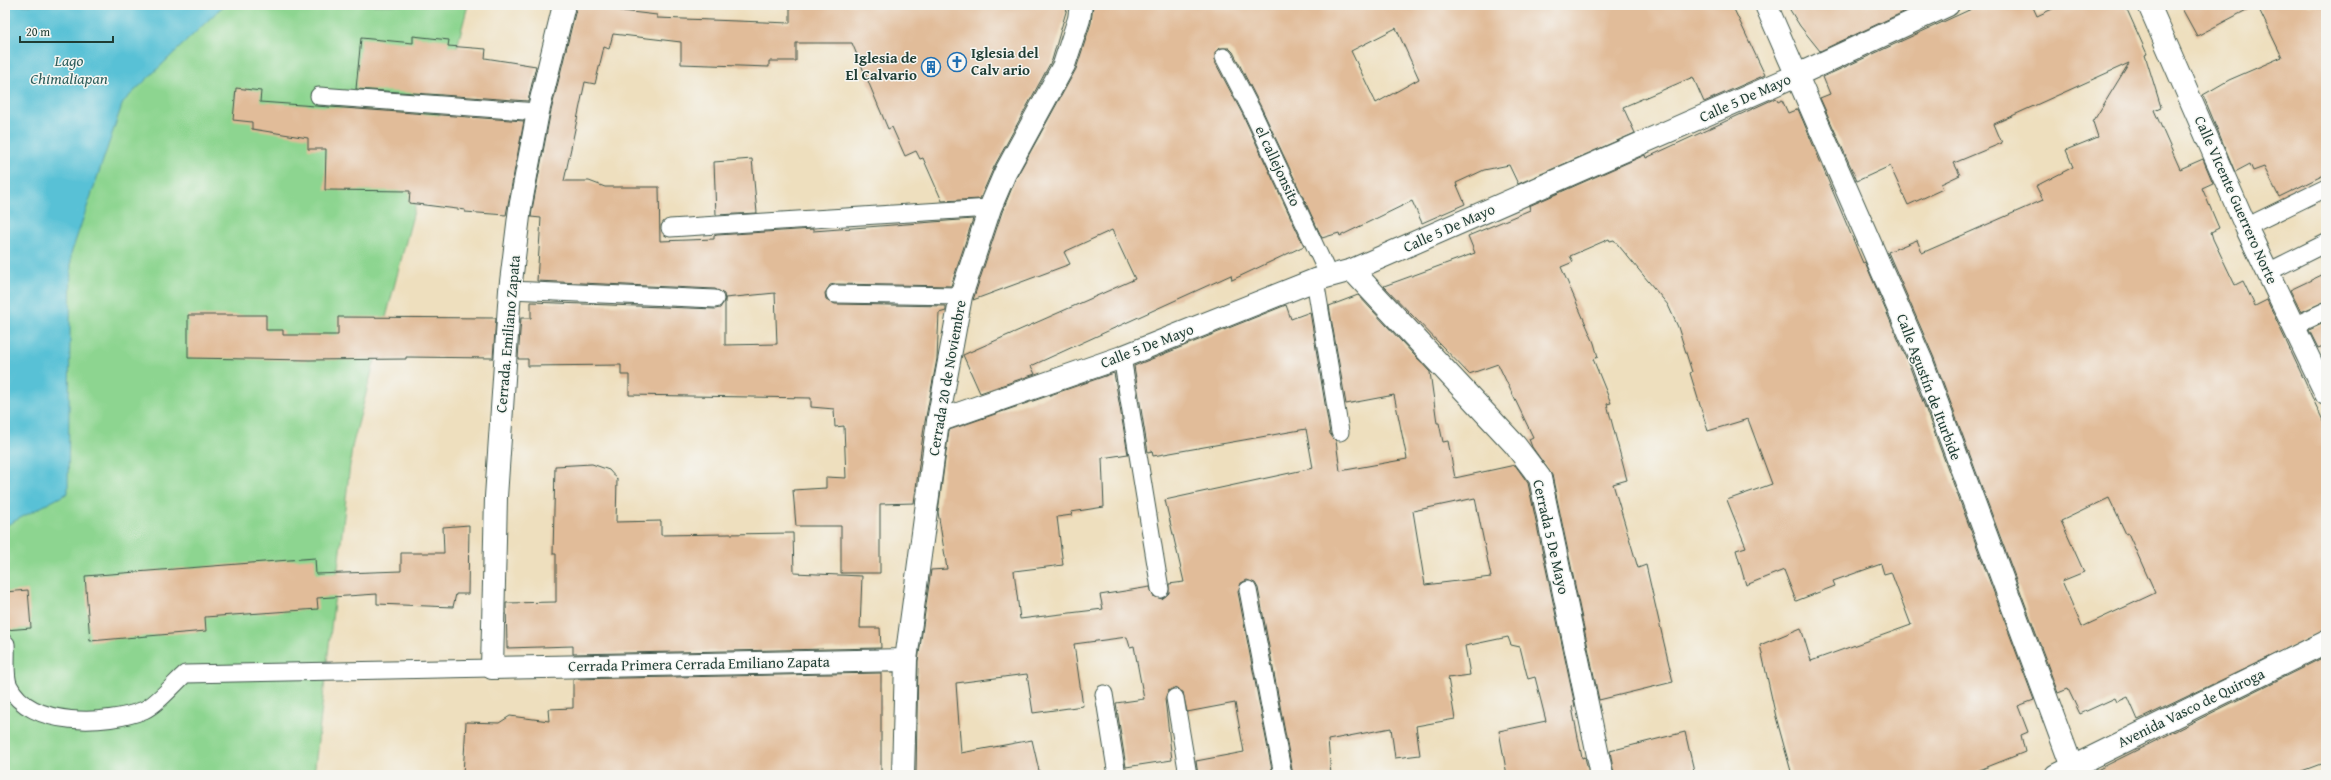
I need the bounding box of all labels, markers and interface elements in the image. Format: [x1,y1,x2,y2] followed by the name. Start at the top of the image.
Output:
[20,18,113,44] scale bar
[26,23,50,40] text: 20 m
[971,42,1039,80] place label: Iglesia del Calv ario
[846,47,917,85] place label: Iglesia de El Calvario
[30,48,108,90] water label: Lago Chimaliapan
[946,51,968,73] church icon: Iglesia del Calv ario
[920,56,942,78] building icon: Iglesia de El Calvario
[1696,68,1794,127] street label: Calle 5 De Mayo
[2190,112,2283,287] street label: Calle VIcente Guerrero Norte
[1251,122,1306,210] street label: el callejonsito
[1400,198,1498,257] street label: Calle 5 De Mayo
[490,254,525,414] street label: Cerrada. Emiliano Zapata
[922,298,971,457] street label: Cerrada 20 de Noviembre
[1892,310,1967,463] street label: Calle Agustín de Iturbide
[1097,318,1197,373] street label: Calle 5 De Mayo
[1528,477,1575,597] street label: Cerrada 5 De Mayo
[568,651,830,676] street label: Cerrada Primera Cerrada Emiliano Zapata
[2114,663,2268,752] street label: Avenida Vasco de Quiroga

